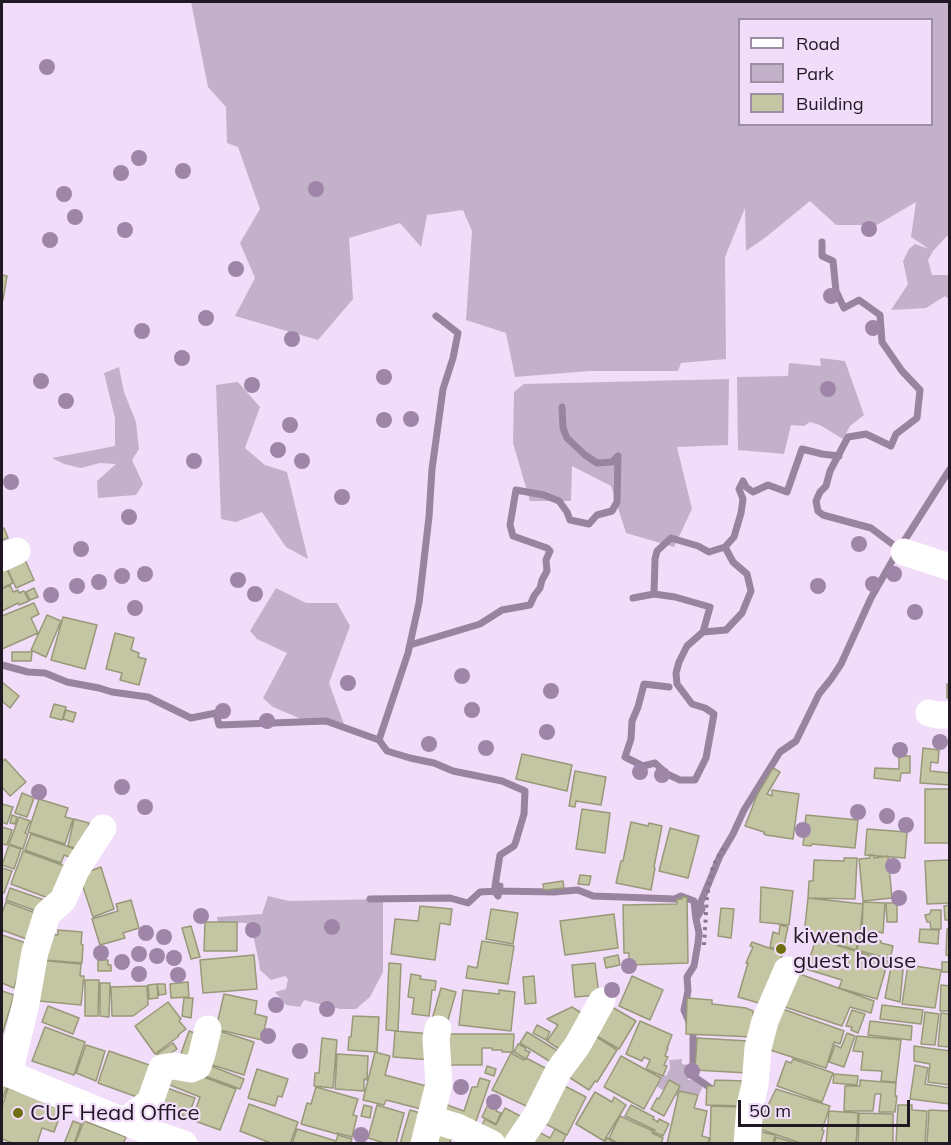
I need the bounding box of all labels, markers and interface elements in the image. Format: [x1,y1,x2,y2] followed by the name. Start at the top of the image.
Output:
[738,18,933,126] legend
[796,32,840,55] text: Road
[796,62,834,85] text: Park
[796,92,864,115] text: Building
[793,923,916,974] place label: kiwende guest house
[774,942,788,956] marker: kiwende guest house
[741,1088,914,1126] scale bar
[749,1099,791,1122] text: 50 m
[30,1100,200,1126] place label: CUF Head Office
[11,1106,25,1120] marker: CUF Head Office

